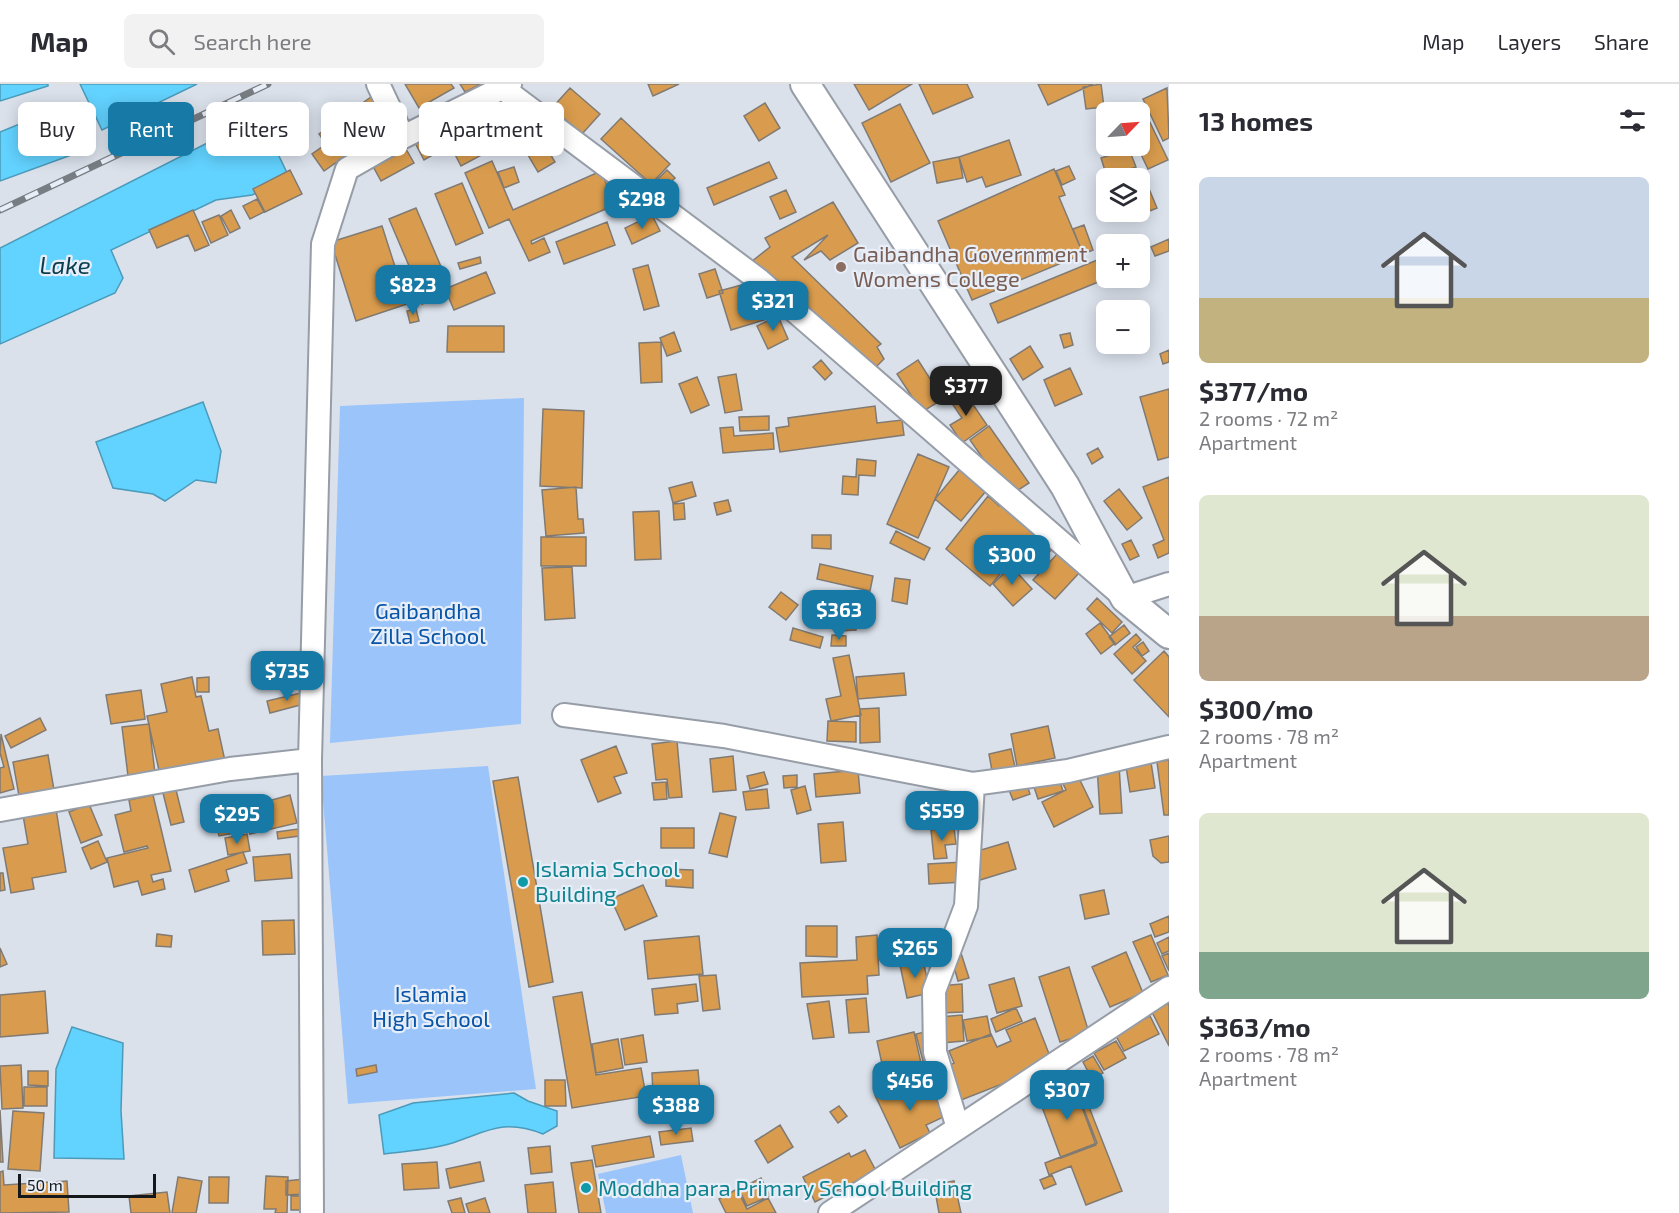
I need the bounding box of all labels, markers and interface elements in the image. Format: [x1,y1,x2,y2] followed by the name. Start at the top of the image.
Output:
[124,14,544,68] search box
[30,24,88,58] text: Map
[145,25,178,58] icon: search
[193,28,312,54] text: Search here
[1422,29,1464,54] text: Map
[1497,29,1561,54] text: Layers
[1594,29,1649,54] text: Share
[18,102,96,156] chip: Buy
[108,102,194,156] chip: Rent
[206,102,309,156] chip: Filters
[321,102,407,156] chip: New
[419,102,564,156] chip: Apartment
[1096,102,1150,156] north arrow
[1096,102,1150,354] map controls
[1616,104,1649,137] icon: filters
[1199,105,1313,136] text: 13 homes
[1096,168,1150,222] button: layers
[606,179,678,230] pin: $298
[618,186,666,210] text: $298
[1370,216,1478,324] icon: home
[1096,234,1150,288] button: +
[853,240,1088,291] place label: Gaibandha Government Womens College
[39,250,91,279] water label: Lake
[834,260,848,274] marker: Gaibandha Government Womens College
[377,265,449,316] pin: $823
[389,272,437,296] text: $823
[737,281,809,332] pin: $321
[751,288,795,312] text: $321
[1096,300,1150,354] button: −
[930,366,1002,417] pin: $377
[944,373,988,397] text: $377
[1199,375,1308,406] text: $377/mo
[1199,406,1338,430] text: 2 rooms · 72 m²
[1199,430,1297,454] text: Apartment
[1370,534,1478,642] icon: home
[976,535,1048,586] pin: $300
[988,542,1036,566] text: $300
[803,590,875,641] pin: $363
[370,597,486,648] park label: Gaibandha Zilla School
[816,597,862,621] text: $363
[251,651,323,702] pin: $735
[265,658,309,682] text: $735
[1199,693,1313,724] text: $300/mo
[1199,724,1339,748] text: 2 rooms · 78 m²
[1199,748,1297,772] text: Apartment
[906,791,978,842] pin: $559
[201,794,273,845] pin: $295
[919,798,965,822] text: $559
[214,801,260,825] text: $295
[1370,852,1478,960] icon: home
[535,855,680,906] place label: Islamia School Building
[516,875,530,889] marker: Islamia School Building
[879,928,951,979] pin: $265
[892,935,938,959] text: $265
[372,980,490,1031] park label: Islamia High School
[1199,1011,1311,1042] text: $363/mo
[1199,1042,1339,1066] text: 2 rooms · 78 m²
[874,1061,946,1112] pin: $456
[1199,1066,1297,1090] text: Apartment
[886,1068,934,1092] text: $456
[1031,1070,1103,1121] pin: $307
[1044,1077,1090,1101] text: $307
[640,1085,712,1136] pin: $388
[652,1092,700,1116] text: $388
[18,1171,156,1198] scale bar
[598,1174,972,1200] place label: Moddha para Primary School Building
[27,1175,63,1194] text: 50 m
[579,1181,593,1195] marker: Moddha para Primary School Building

